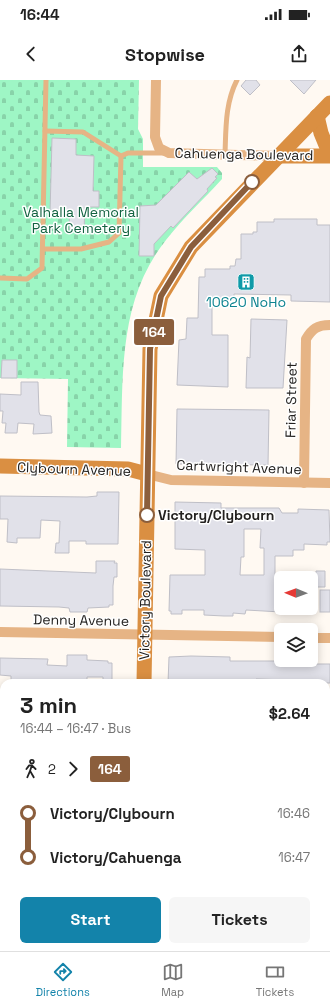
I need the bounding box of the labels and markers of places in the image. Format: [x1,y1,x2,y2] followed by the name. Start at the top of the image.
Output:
[244,174,260,190] unlabelled marker
[236,272,256,292] building icon: 10620 NoHo
[206,293,286,311] place label: 10620 NoHo
[158,506,274,524] place label: Victory/Clybourn
[139,507,155,523] marker: Victory/Clybourn

